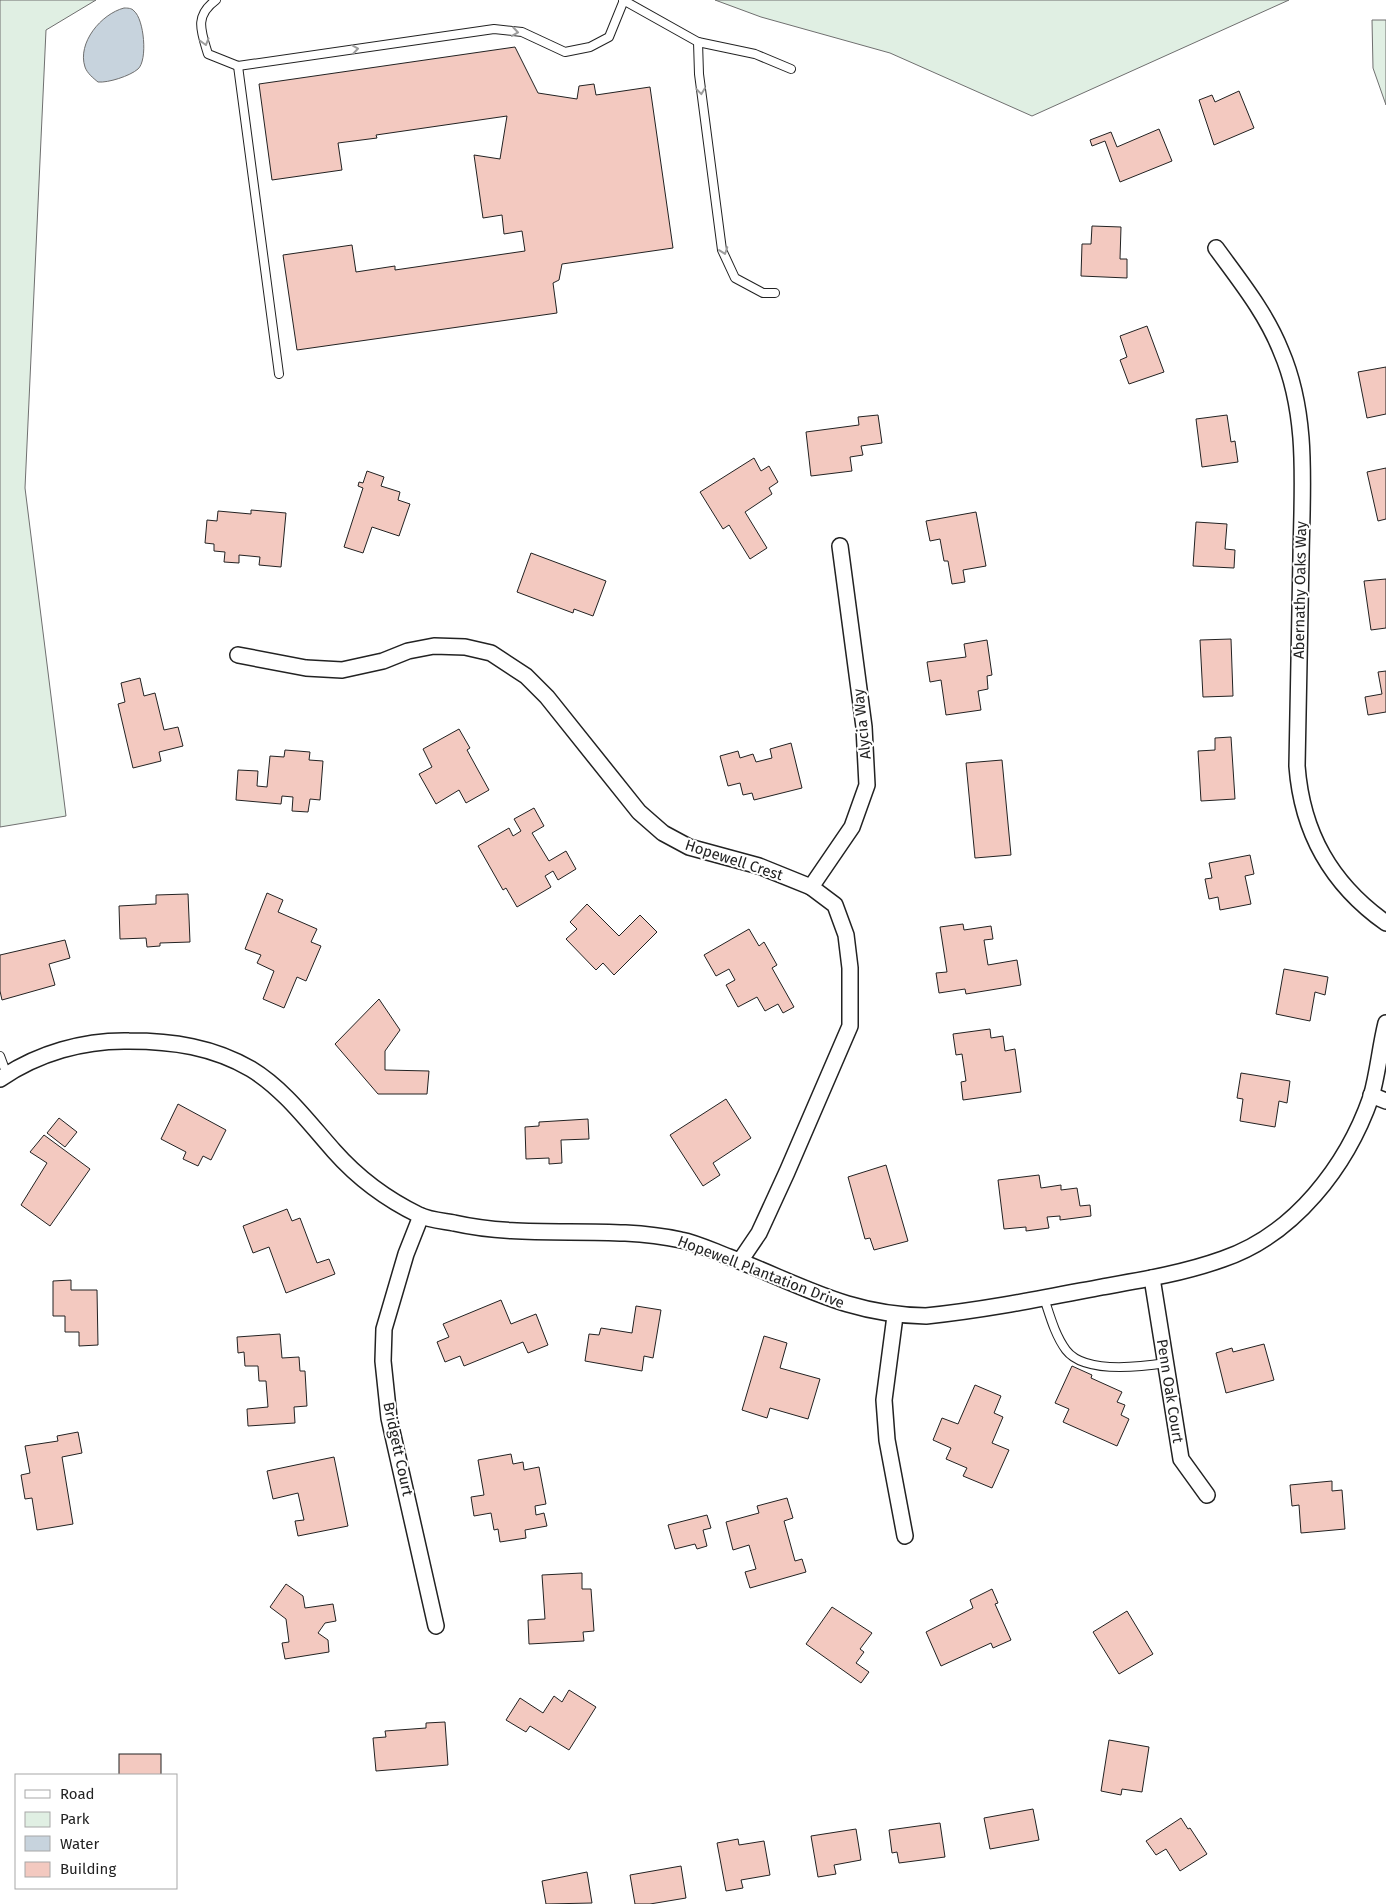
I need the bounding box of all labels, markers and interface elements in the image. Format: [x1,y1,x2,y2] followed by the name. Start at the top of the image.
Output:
[512,26,520,37] one-way arrow
[199,37,209,45] one-way arrow
[350,45,359,55] one-way arrow
[695,87,706,95] one-way arrow
[718,247,728,255] one-way arrow
[1290,520,1310,659] street label: Abernathy Oaks Way
[849,687,875,760] street label: Alycia Way
[683,836,786,884] street label: Hopewell Crest
[675,1232,847,1312] street label: Hopewell Plantation Drive
[1153,1338,1187,1445] street label: Penn Oak Court
[379,1400,417,1498] street label: Bridgett Court
[15,1774,178,1889] legend
[60,1785,95,1803] text: Road
[60,1810,90,1828] text: Park
[60,1835,99,1853] text: Water
[60,1860,116,1878] text: Building

